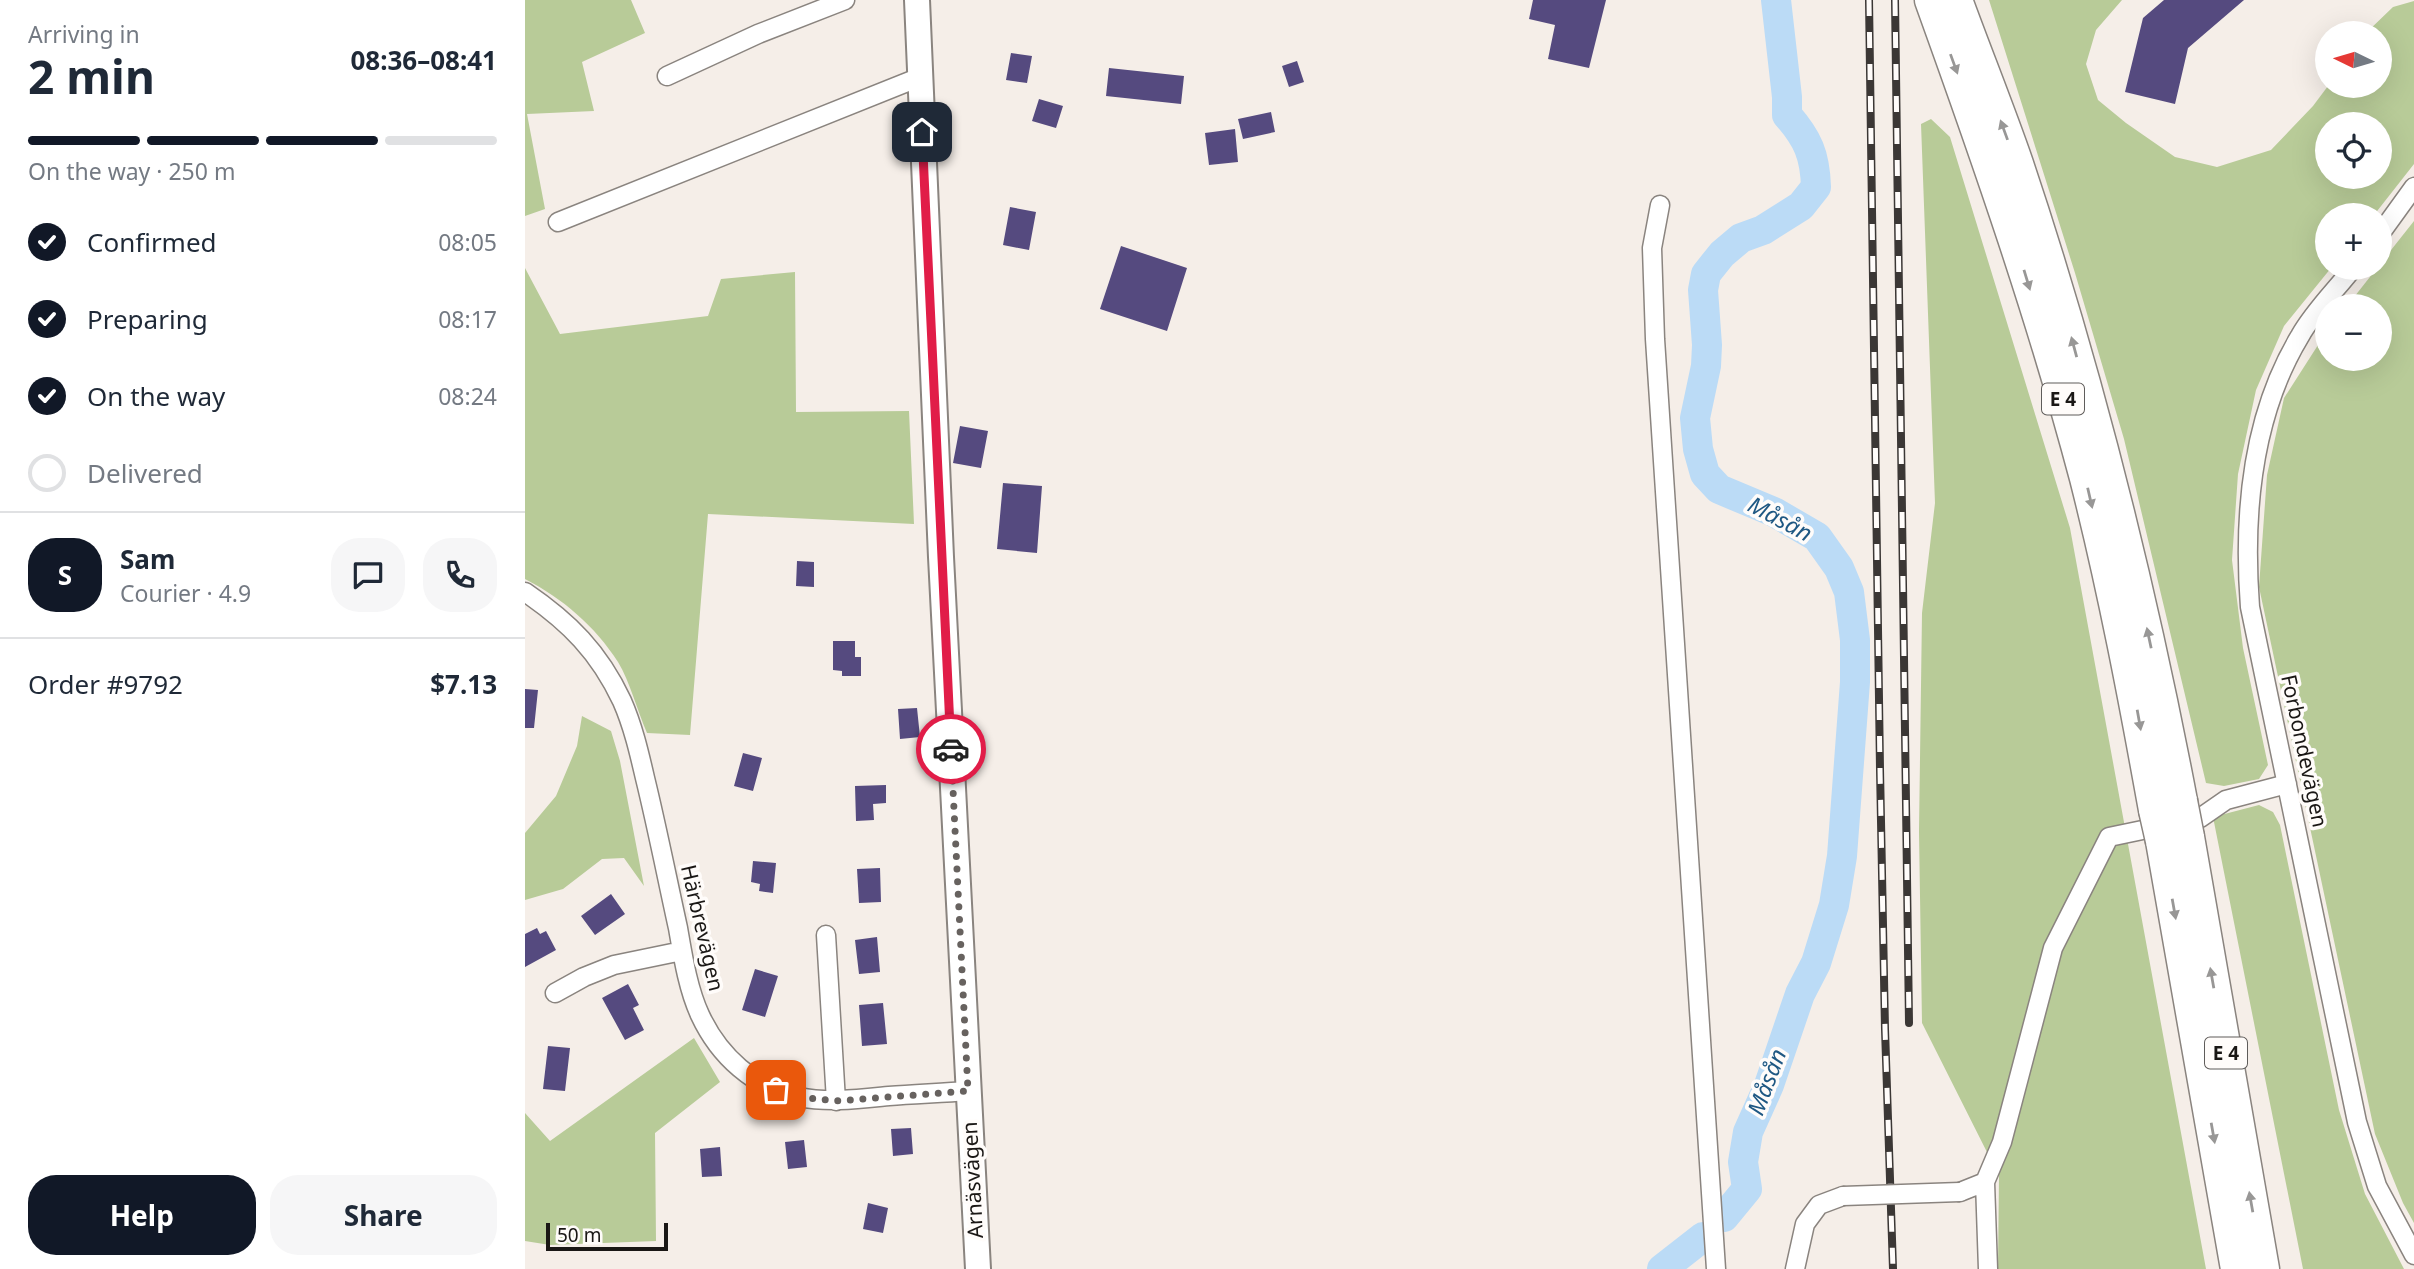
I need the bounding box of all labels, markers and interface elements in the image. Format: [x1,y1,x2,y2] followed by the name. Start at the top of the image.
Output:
[28,18,140,50] text: Arriving in
[2315,21,2392,98] north arrow
[2315,21,2392,371] map controls
[350,42,497,78] text: 08:36–08:41
[28,45,155,107] text: 2 min
[1949,54,1960,75] one-way arrow
[892,102,952,162] pin
[2315,112,2392,189] button: locate
[903,113,941,151] icon: home
[1998,120,2009,141] one-way arrow
[28,155,235,187] text: On the way · 250 m
[2315,203,2392,280] button: +
[28,223,66,261] icon: check
[87,224,217,260] text: Confirmed
[438,226,497,258] text: 08:05
[2022,269,2032,290] one-way arrow
[2315,294,2392,371] button: −
[28,300,66,338] icon: check
[87,301,208,337] text: Preparing
[438,303,497,335] text: 08:17
[2068,336,2078,357] one-way arrow
[28,377,66,415] icon: check
[87,378,225,414] text: On the way
[438,380,497,412] text: 08:24
[2042,384,2084,414] road number: E 4
[87,455,203,491] text: Delivered
[2085,487,2096,509] one-way arrow
[1743,488,1818,548] water label: Måsån
[331,538,405,612] button: chat
[423,538,497,612] button: phone
[120,541,175,577] text: Sam
[58,557,72,593] text: S
[120,577,251,609] text: Courier · 4.9
[2143,627,2154,649] one-way arrow
[28,666,183,702] text: Order #9792
[430,666,497,702] text: $7.13
[2275,672,2335,830] street label: Forbondevägen
[2134,709,2145,731] one-way arrow
[916,714,986,784] courier
[932,730,970,768] icon: car
[675,862,731,994] street label: Härbrevägen
[2168,898,2179,920] one-way arrow
[2207,967,2218,989] one-way arrow
[2205,1037,2247,1068] road number: E 4
[1739,1044,1793,1119] water label: Måsån
[746,1060,806,1120] pin
[757,1071,795,1109] icon: bag
[955,1121,989,1239] street label: Arnäsvägen
[2208,1122,2219,1144] one-way arrow
[28,1175,256,1255] button: Help
[270,1175,497,1255] button: Share
[2246,1191,2257,1213] one-way arrow
[546,1220,669,1252] scale bar
[557,1222,601,1248] text: 50 m

